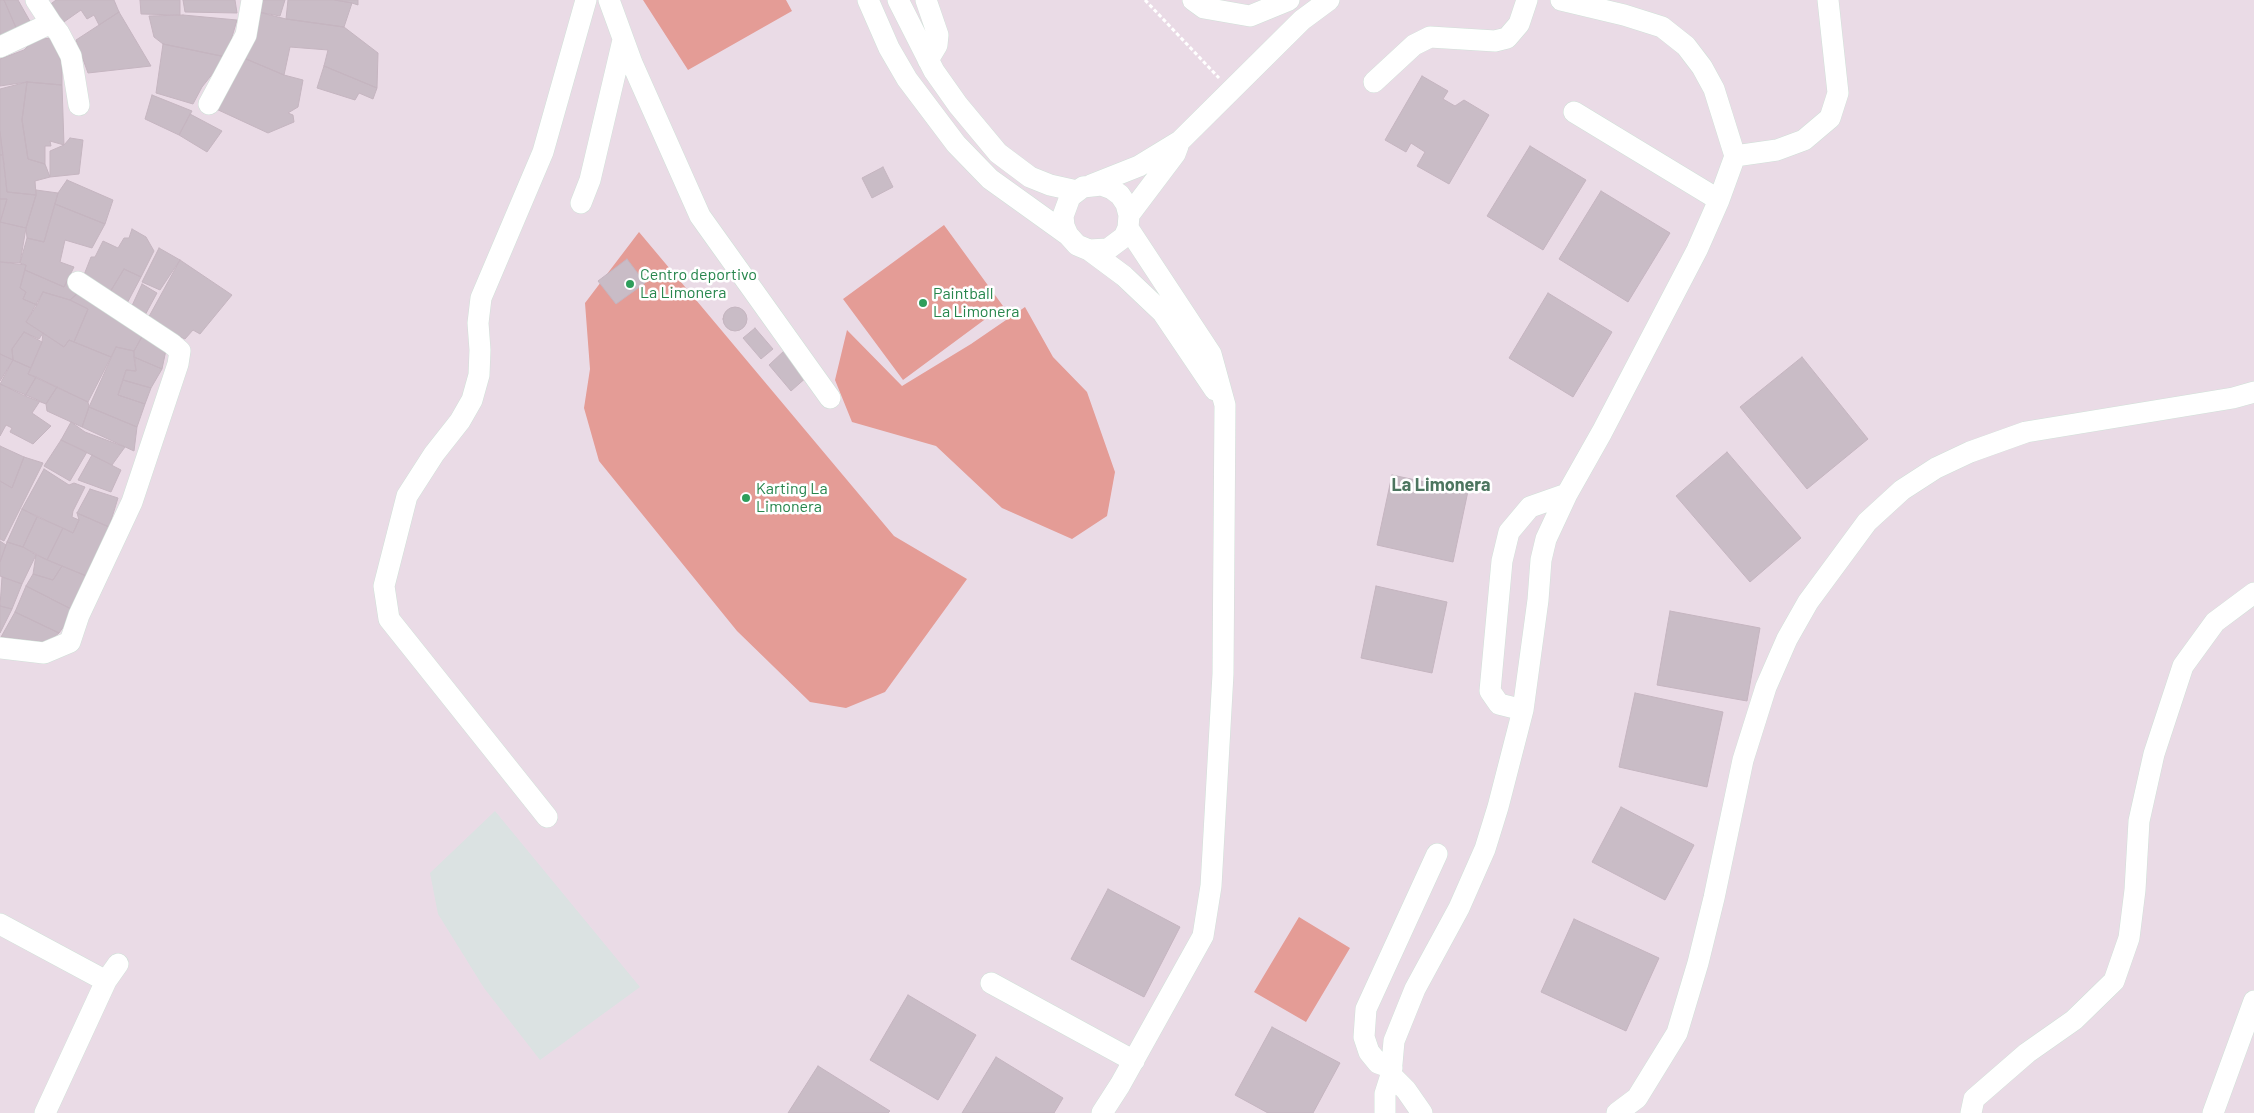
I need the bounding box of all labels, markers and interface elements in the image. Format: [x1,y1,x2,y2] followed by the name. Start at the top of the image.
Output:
[640,265,757,303] place label: Centro deportivo La Limonera
[624,278,636,290] marker: Centro deportivo La Limonera
[933,284,1019,322] place label: Paintball La Limonera
[917,297,929,309] marker: Paintball La Limonera
[1391,474,1491,496] district label: La Limonera
[756,479,828,517] place label: Karting La Limonera
[740,492,752,504] marker: Karting La Limonera

